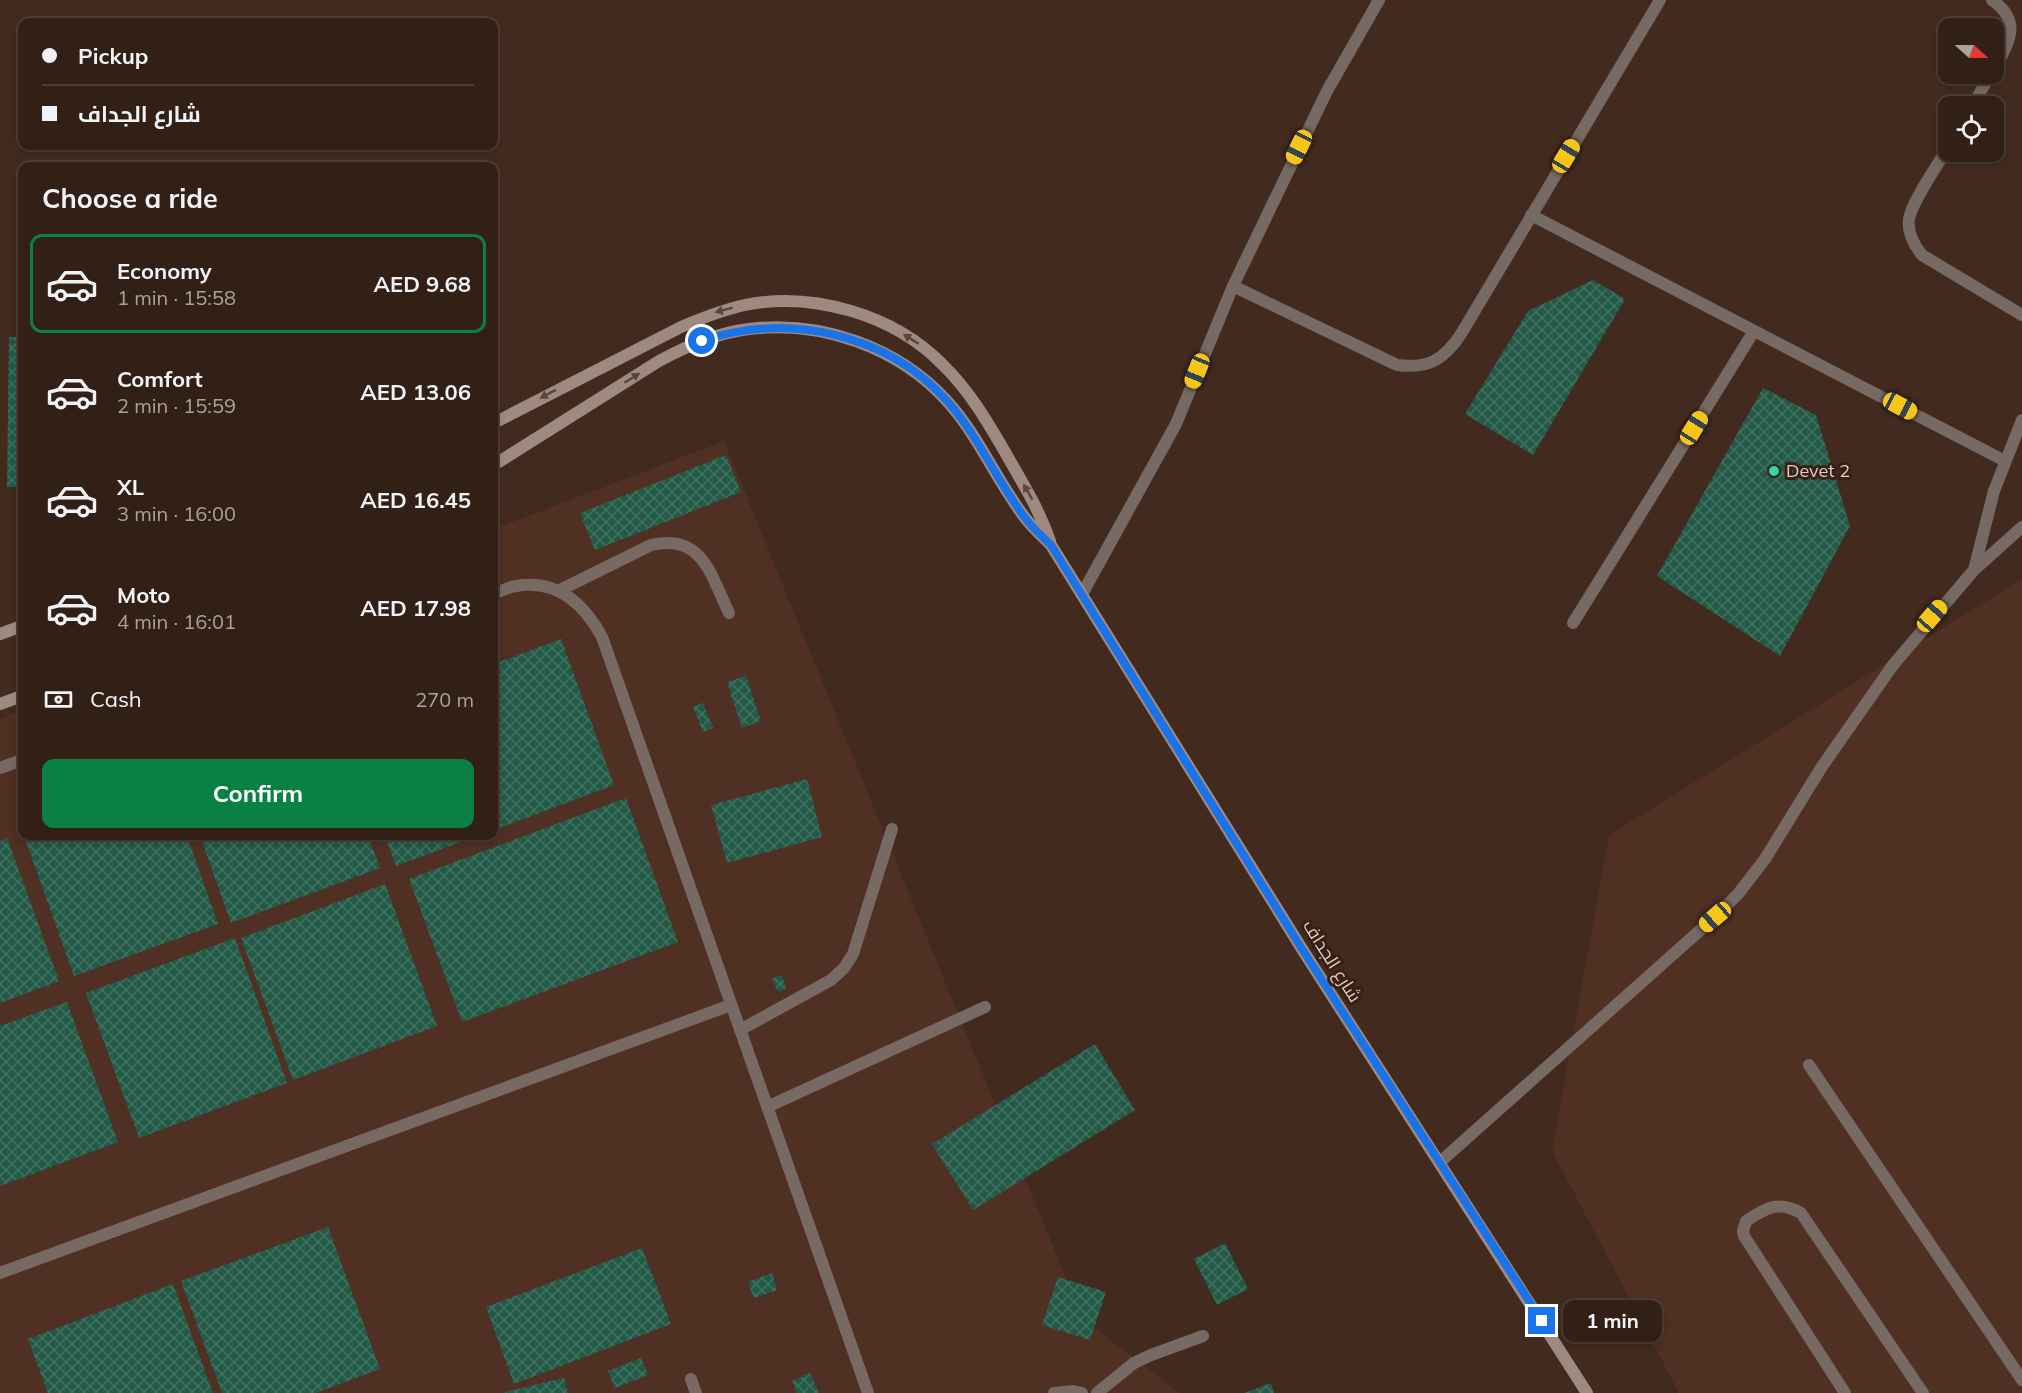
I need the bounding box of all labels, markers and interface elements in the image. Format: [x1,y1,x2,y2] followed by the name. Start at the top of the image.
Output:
[1938,18,2004,84] north arrow
[1938,18,2004,162] map controls
[78,42,148,70] text: Pickup
[1938,96,2004,162] button: locate
[78,100,201,128] text: شارع الجداف
[1283,127,1315,167] car
[1549,136,1583,176] car
[42,181,218,215] text: Choose a ride
[45,257,99,311] icon: car
[117,257,212,285] text: Economy
[374,270,471,298] text: AED 9.68
[117,285,236,310] text: 1 min · 15:58
[715,306,733,316] one-way arrow
[688,327,715,354] route start
[903,333,919,345] one-way arrow
[1182,351,1212,391] car
[45,365,99,419] icon: car
[117,365,203,393] text: Comfort
[624,372,640,383] one-way arrow
[360,378,471,406] text: AED 13.06
[540,390,557,399] one-way arrow
[1880,390,1920,422] car
[117,393,236,418] text: 2 min · 15:59
[1677,408,1711,448] car
[1786,459,1850,482] place label: Devet 2
[1767,464,1781,478] marker: Devet 2
[45,473,99,527] icon: car
[117,473,144,501] text: XL
[1023,483,1033,500] one-way arrow
[360,486,471,514] text: AED 16.45
[117,501,236,526] text: 3 min · 16:00
[45,581,99,635] icon: car
[117,581,170,609] text: Moto
[360,594,471,622] text: AED 17.98
[1913,597,1951,635] car
[117,609,236,634] text: 4 min · 16:01
[42,683,75,716] icon: cash
[90,685,142,713] text: Cash
[415,687,474,712] text: 270 m
[42,759,474,828] button: Confirm
[1696,898,1734,936] car
[1297,915,1367,1007] street label: شارع الجداف
[1563,1300,1662,1342] callout: 1 min
[1528,1307,1555,1334] route end
[1586,1308,1639,1333] text: 1 min

